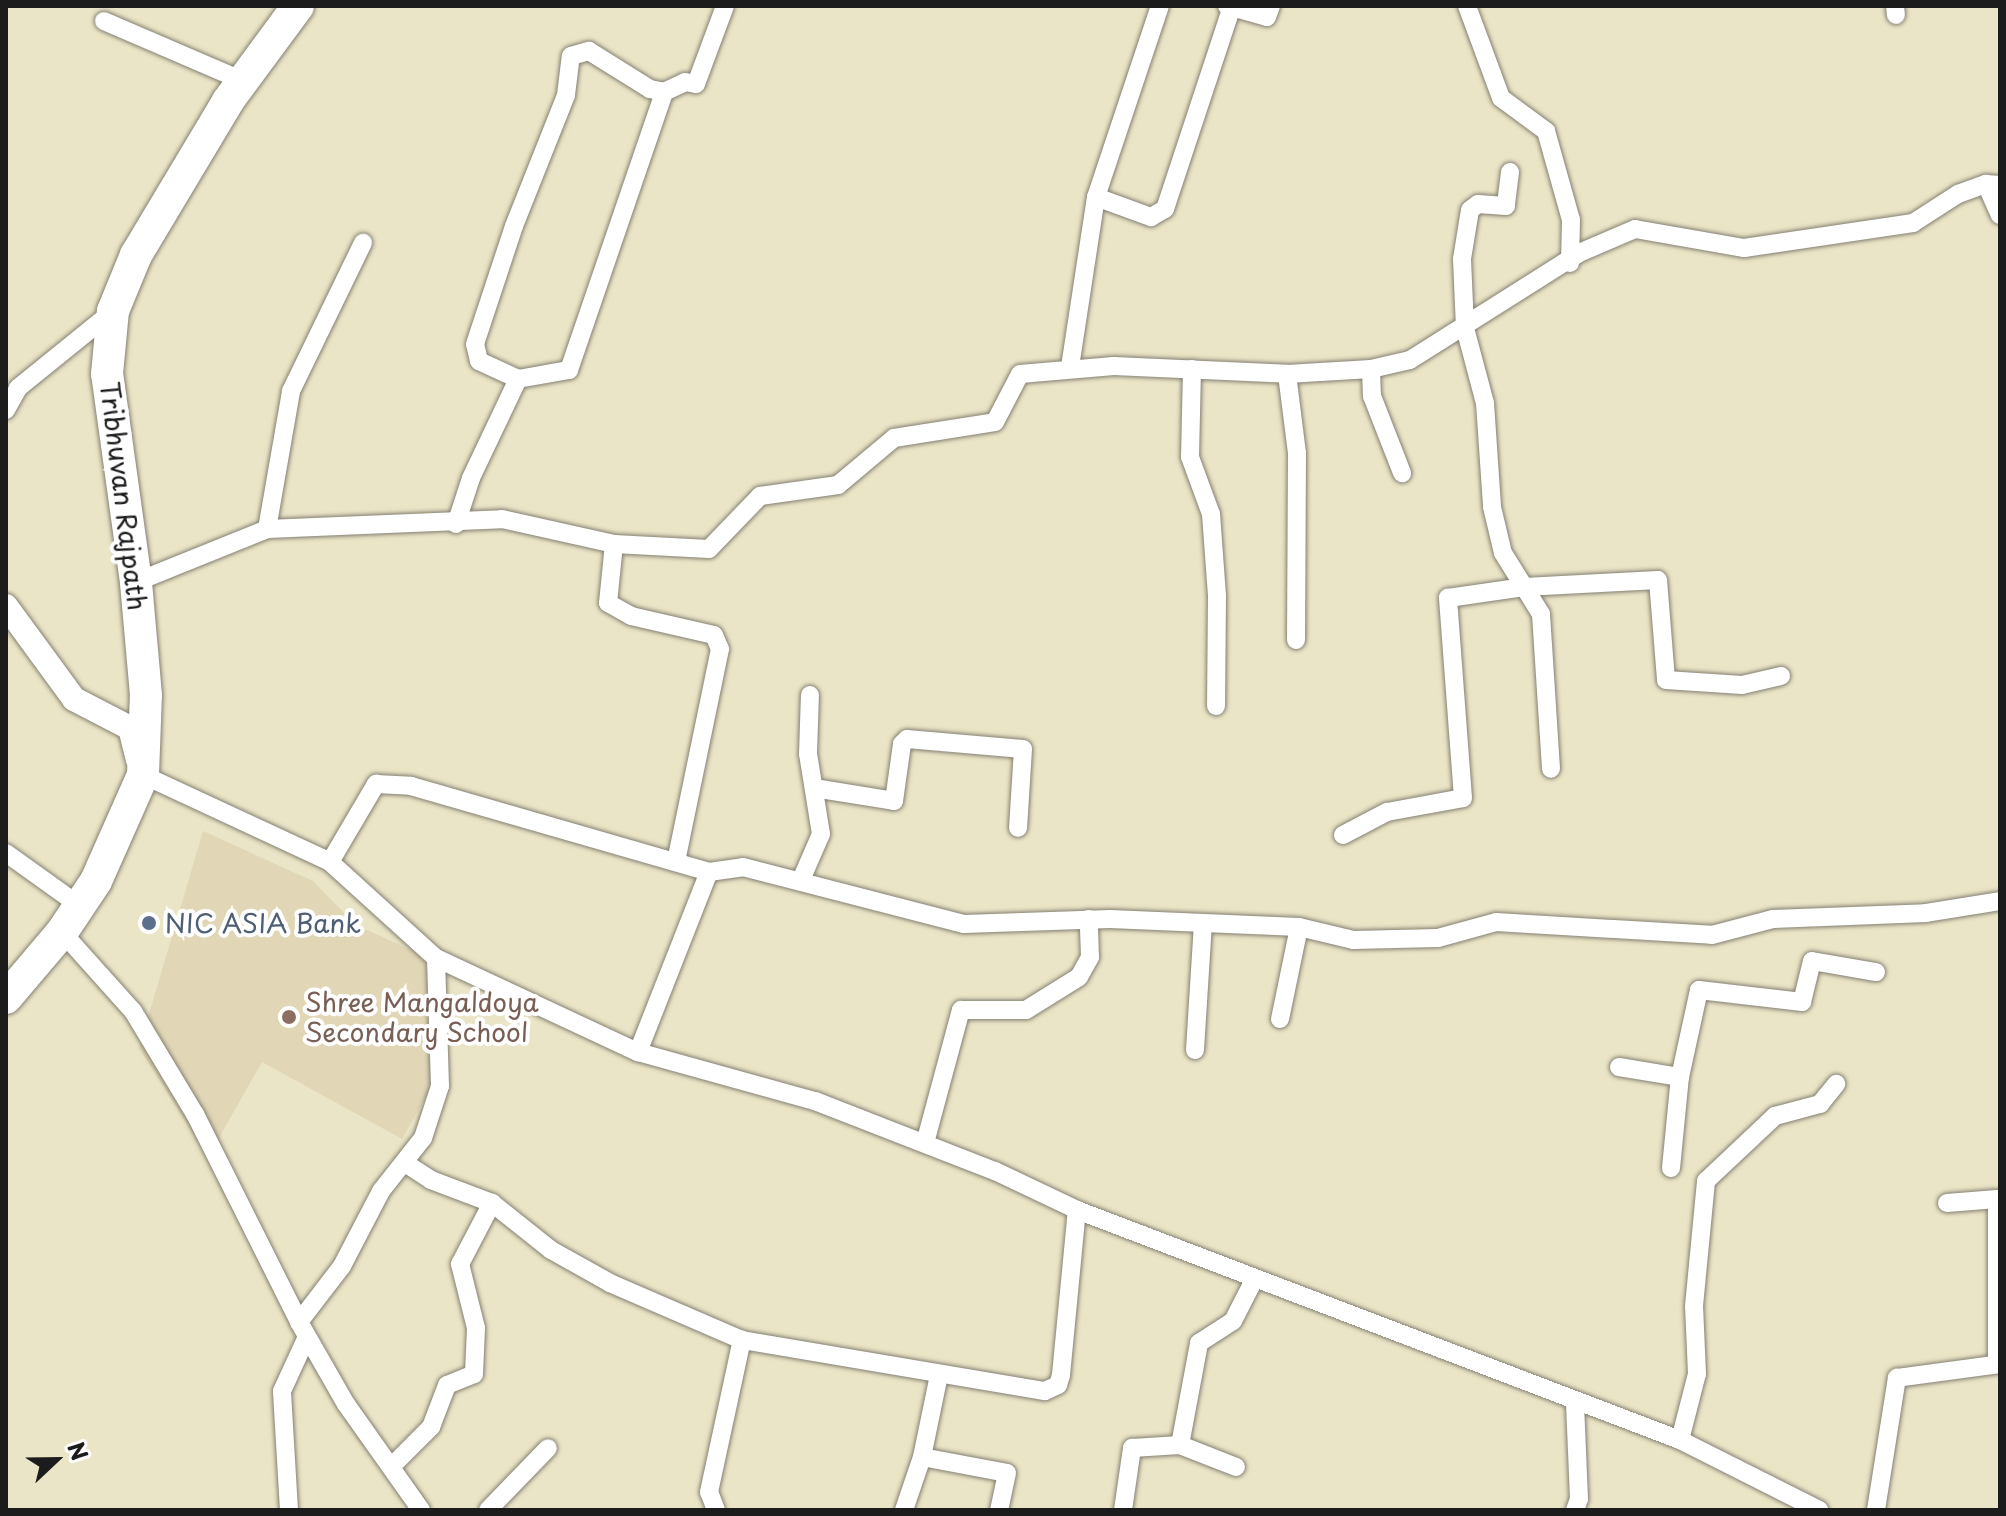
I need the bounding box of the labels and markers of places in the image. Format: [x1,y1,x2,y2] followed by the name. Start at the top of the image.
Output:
[165,907,360,939] place label: NIC ASIA Bank
[140,914,158,932] marker: NIC ASIA Bank
[305,986,542,1048] place label: Shree Mangaldoya Secondary School
[280,1008,298,1026] marker: Shree Mangaldoya Secondary School

